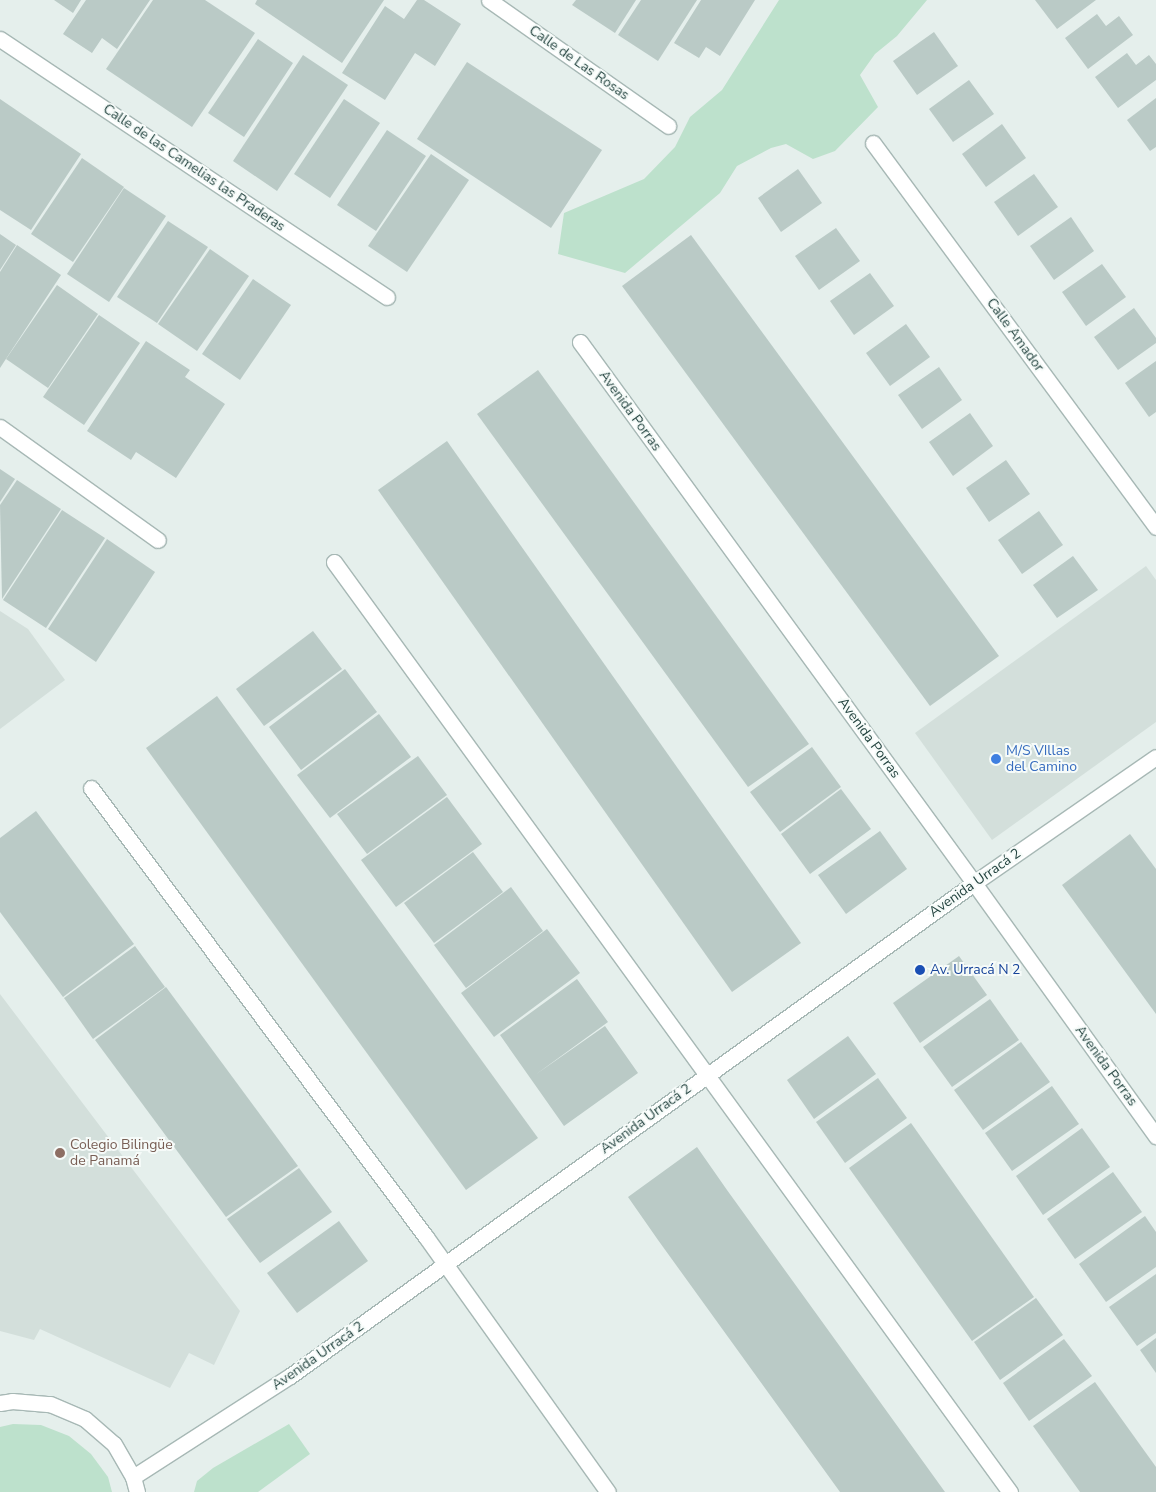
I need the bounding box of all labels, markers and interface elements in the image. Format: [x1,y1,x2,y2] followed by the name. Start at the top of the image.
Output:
[526,22,632,104] street label: Calle de Las Rosas
[100,101,288,235] street label: Calle de las Camelias las Praderas
[983,295,1047,375] street label: Calle Amador
[595,368,665,454] street label: Avenida Porras
[834,695,904,781] street label: Avenida Porras
[1006,743,1077,776] place label: M/S VIllas del Camino
[990,753,1002,765] marker: M/S VIllas del Camino
[926,845,1024,921] street label: Avenida Urracá 2
[930,962,1021,978] place label: Av. Urracá N 2
[914,964,926,976] marker: Av. Urracá N 2
[1071,1023,1141,1109] street label: Avenida Porras
[597,1080,695,1158] street label: Avenida Urracá 2
[70,1137,173,1170] place label: Colegio Bilingüe de Panamá
[54,1147,66,1159] marker: Colegio Bilingüe de Panamá
[269,1318,367,1394] street label: Avenida Urracá 2

